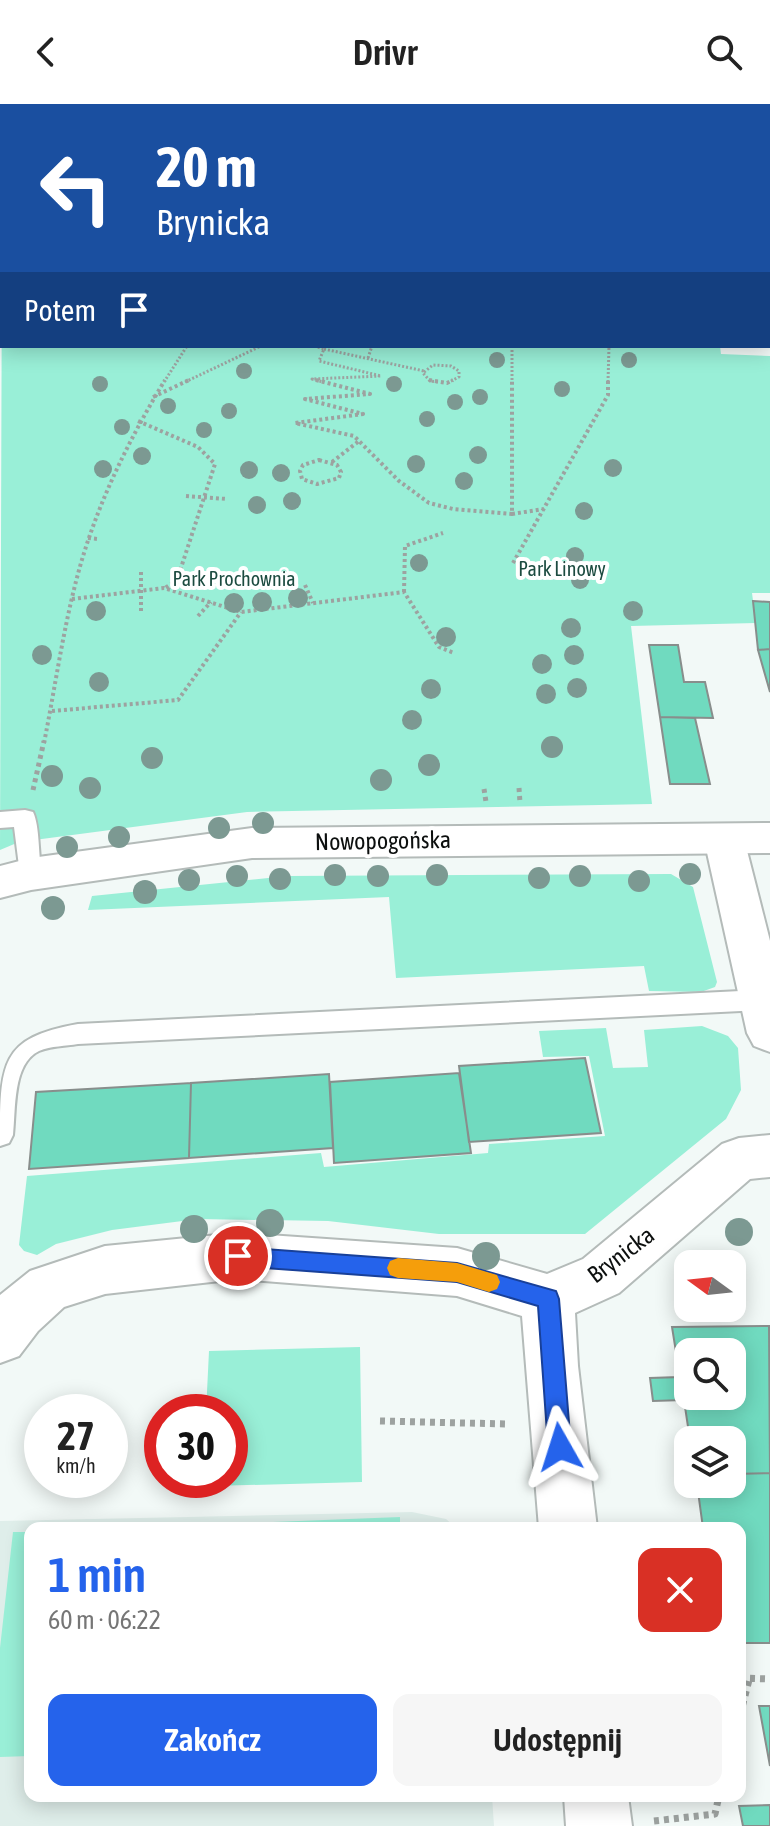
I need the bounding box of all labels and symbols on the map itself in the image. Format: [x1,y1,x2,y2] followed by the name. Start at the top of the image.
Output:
[518,557,606,580] park label: Park Linowy
[172,567,296,590] park label: Park Prochownia
[315,826,451,855] street label: Nowopogońska
[582,1221,659,1288] street label: Brynicka
[204,1222,272,1290] pin
[674,1250,746,1322] north arrow
[144,1394,248,1498] speed limit sign: 30
[518,1405,602,1489] position arrow

